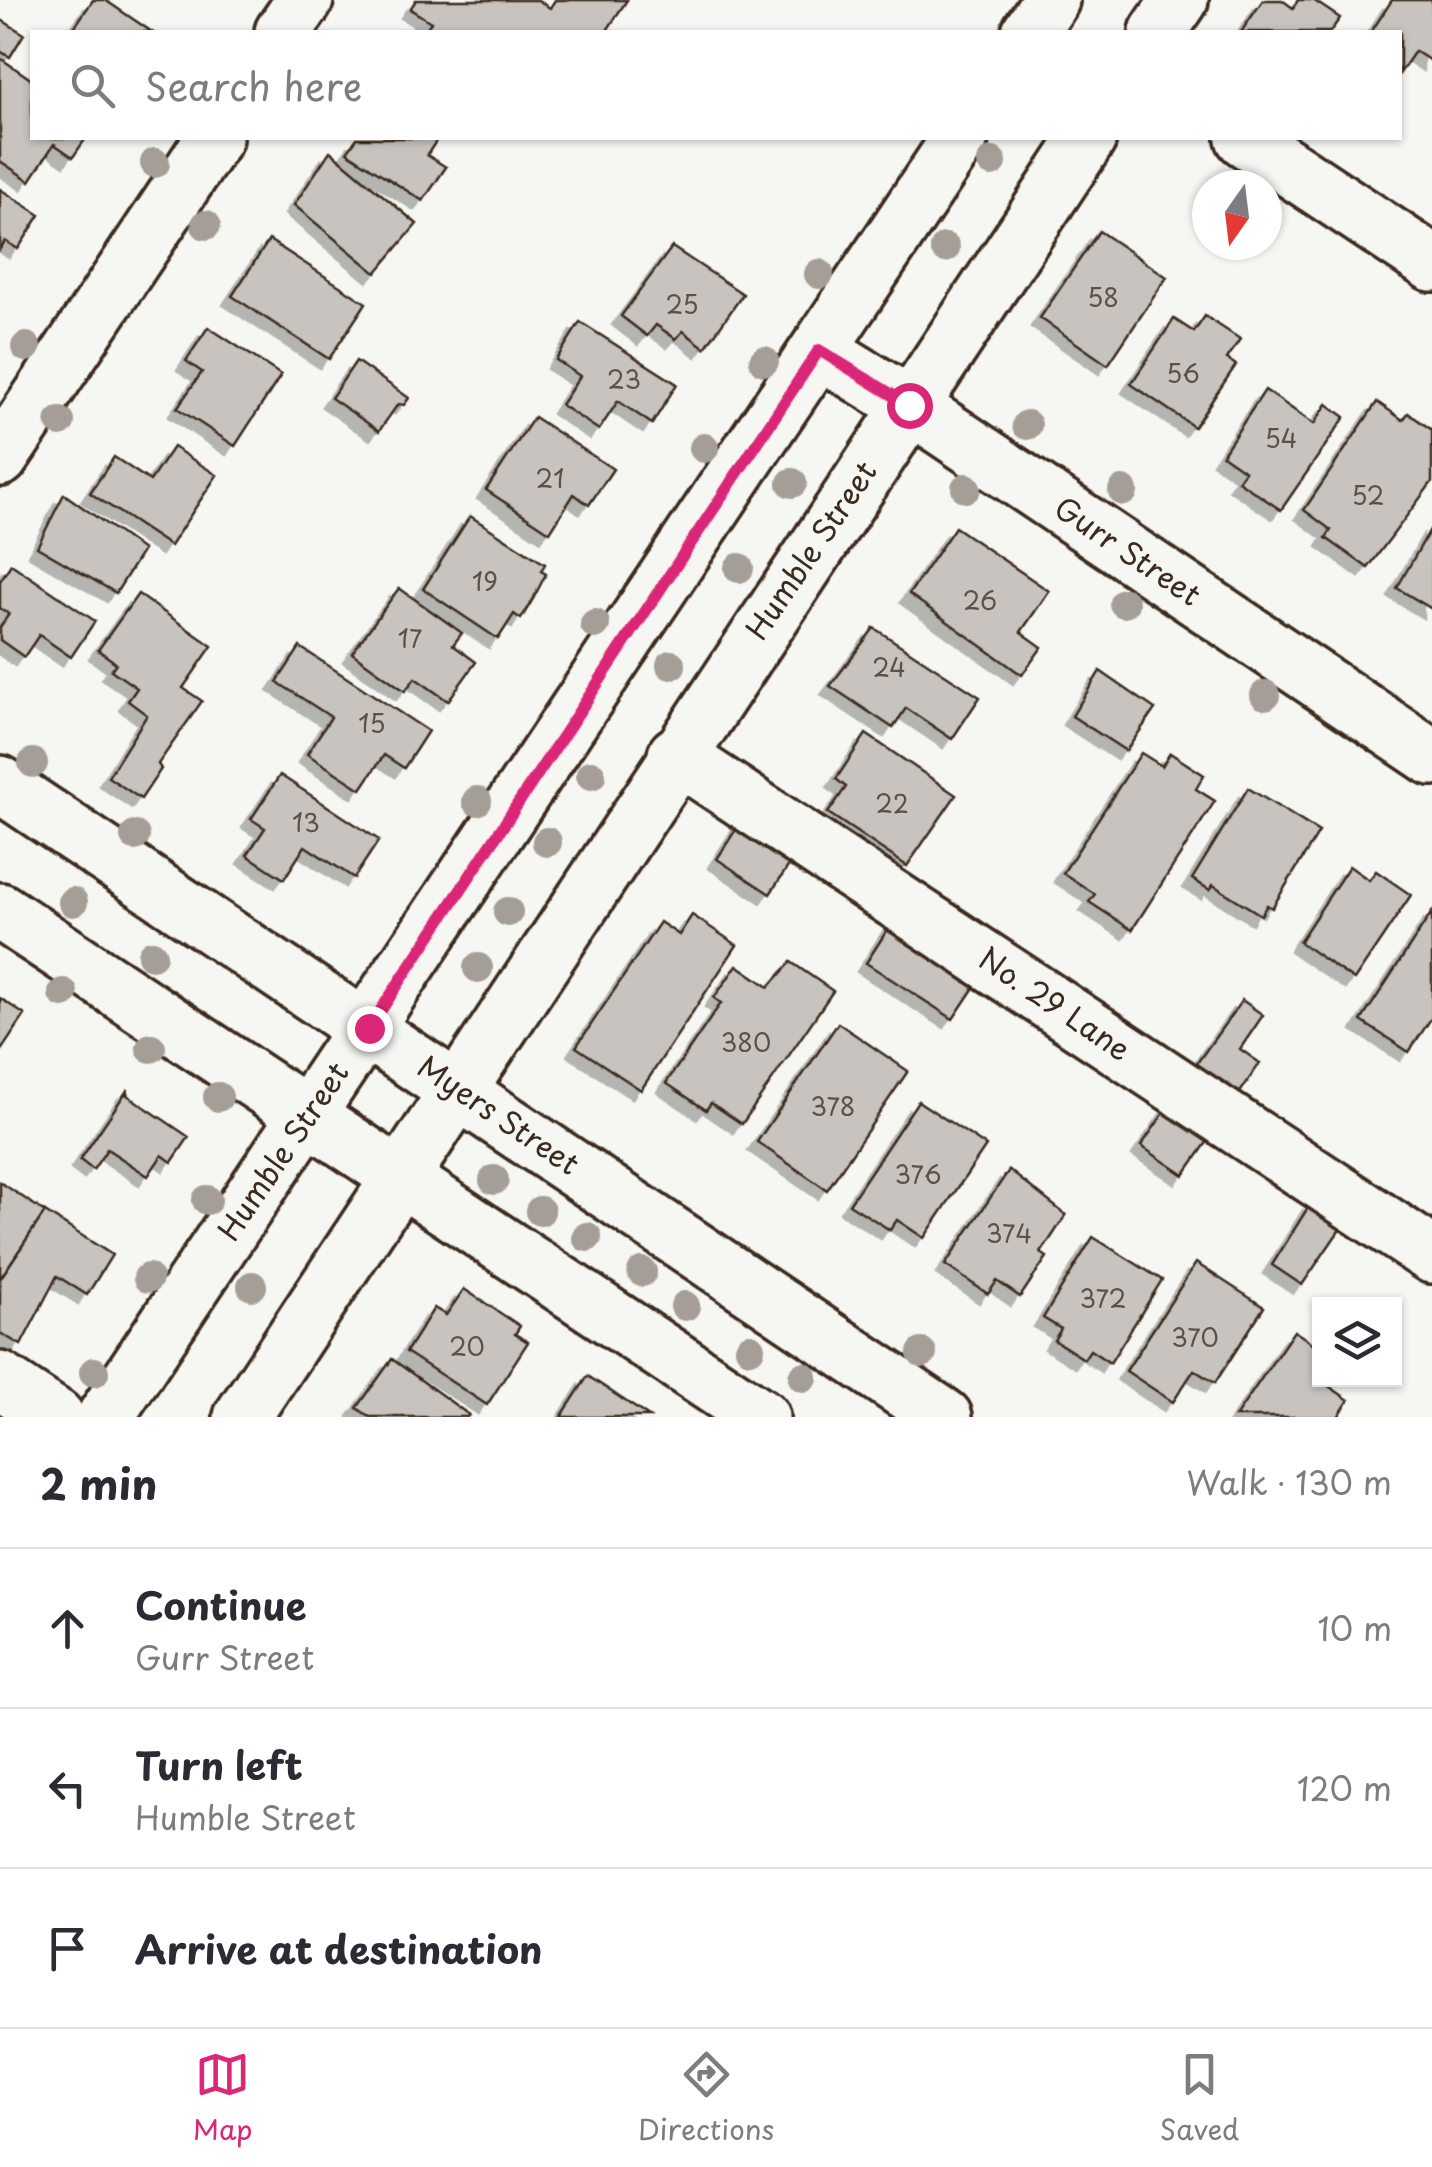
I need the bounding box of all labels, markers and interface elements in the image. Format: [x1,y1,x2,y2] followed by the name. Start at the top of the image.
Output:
[30,30,1402,140] search box
[145,57,362,114] text: Search here
[65,58,120,113] icon: search
[1192,170,1282,260] north arrow
[1087,278,1119,316] house number: 58
[665,285,699,323] house number: 25
[1166,354,1200,392] house number: 56
[607,360,641,398] house number: 23
[887,383,933,429] route start
[1265,419,1297,457] house number: 54
[733,451,886,648] street label: Humble Street
[536,459,564,497] house number: 21
[1351,476,1385,514] house number: 52
[1046,484,1211,616] street label: Gurr Street
[472,562,498,600] house number: 19
[963,581,997,619] house number: 26
[398,619,422,657] house number: 17
[872,648,906,686] house number: 24
[358,704,386,742] house number: 15
[875,784,909,822] house number: 22
[292,803,320,841] house number: 13
[970,935,1141,1071] street label: No. 29 Lane
[347,1006,393,1052] route end
[721,1023,771,1061] house number: 380
[410,1043,589,1185] street label: Myers Street
[205,1052,358,1249] street label: Humble Street
[811,1087,855,1125] house number: 378
[895,1155,941,1193] house number: 376
[986,1214,1032,1252] house number: 374
[1079,1279,1127,1317] house number: 372
[1312,1297,1402,1387] map controls
[1312,1297,1402,1387] button: layers
[1171,1318,1219,1356] house number: 370
[449,1327,485,1365] house number: 20
[40,1451,157,1514] text: 2 min
[1187,1458,1392,1506] text: Walk · 130 m
[135,1576,306,1633] text: Continue
[40,1601,95,1656] icon: ahead
[1318,1604,1392,1652] text: 10 m
[135,1633,314,1681] text: Gurr Street
[135,1736,303,1793] text: Turn left
[40,1761,95,1816] icon: left
[1297,1764,1392,1812] text: 120 m
[135,1793,356,1841] text: Humble Street
[135,1920,543,1977] text: Arrive at destination
[40,1921,95,1976] icon: arrive
[193,2047,253,2150] tab: Map
[638,2047,774,2150] tab: Directions
[1160,2047,1239,2150] tab: Saved

